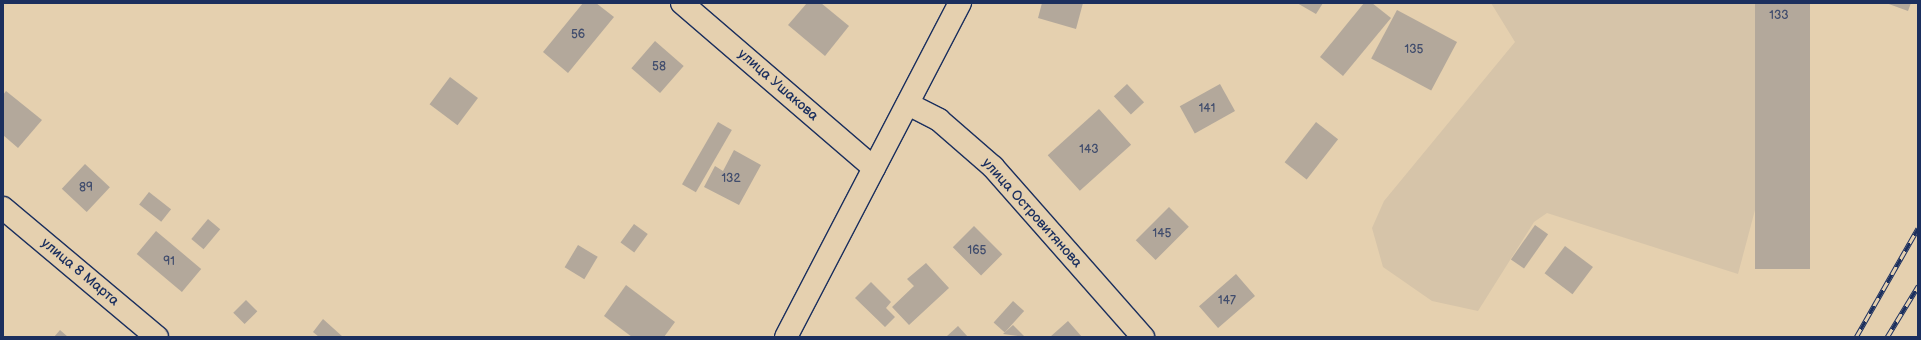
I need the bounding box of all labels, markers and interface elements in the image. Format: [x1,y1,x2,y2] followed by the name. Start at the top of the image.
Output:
[1769,9,1789,23] house number: 133
[571,28,585,42] house number: 56
[1405,43,1423,57] house number: 135
[734,46,822,124] street label: улица Ушакова
[652,60,666,74] house number: 58
[1199,102,1215,116] house number: 141
[1079,143,1099,157] house number: 143
[978,155,1086,271] street label: улица Островитянова
[721,172,741,186] house number: 132
[79,181,93,195] house number: 89
[1153,227,1171,241] house number: 145
[38,235,122,309] street label: улица 8 Марта
[968,244,986,258] house number: 165
[163,255,175,269] house number: 91
[1218,294,1236,308] house number: 147

